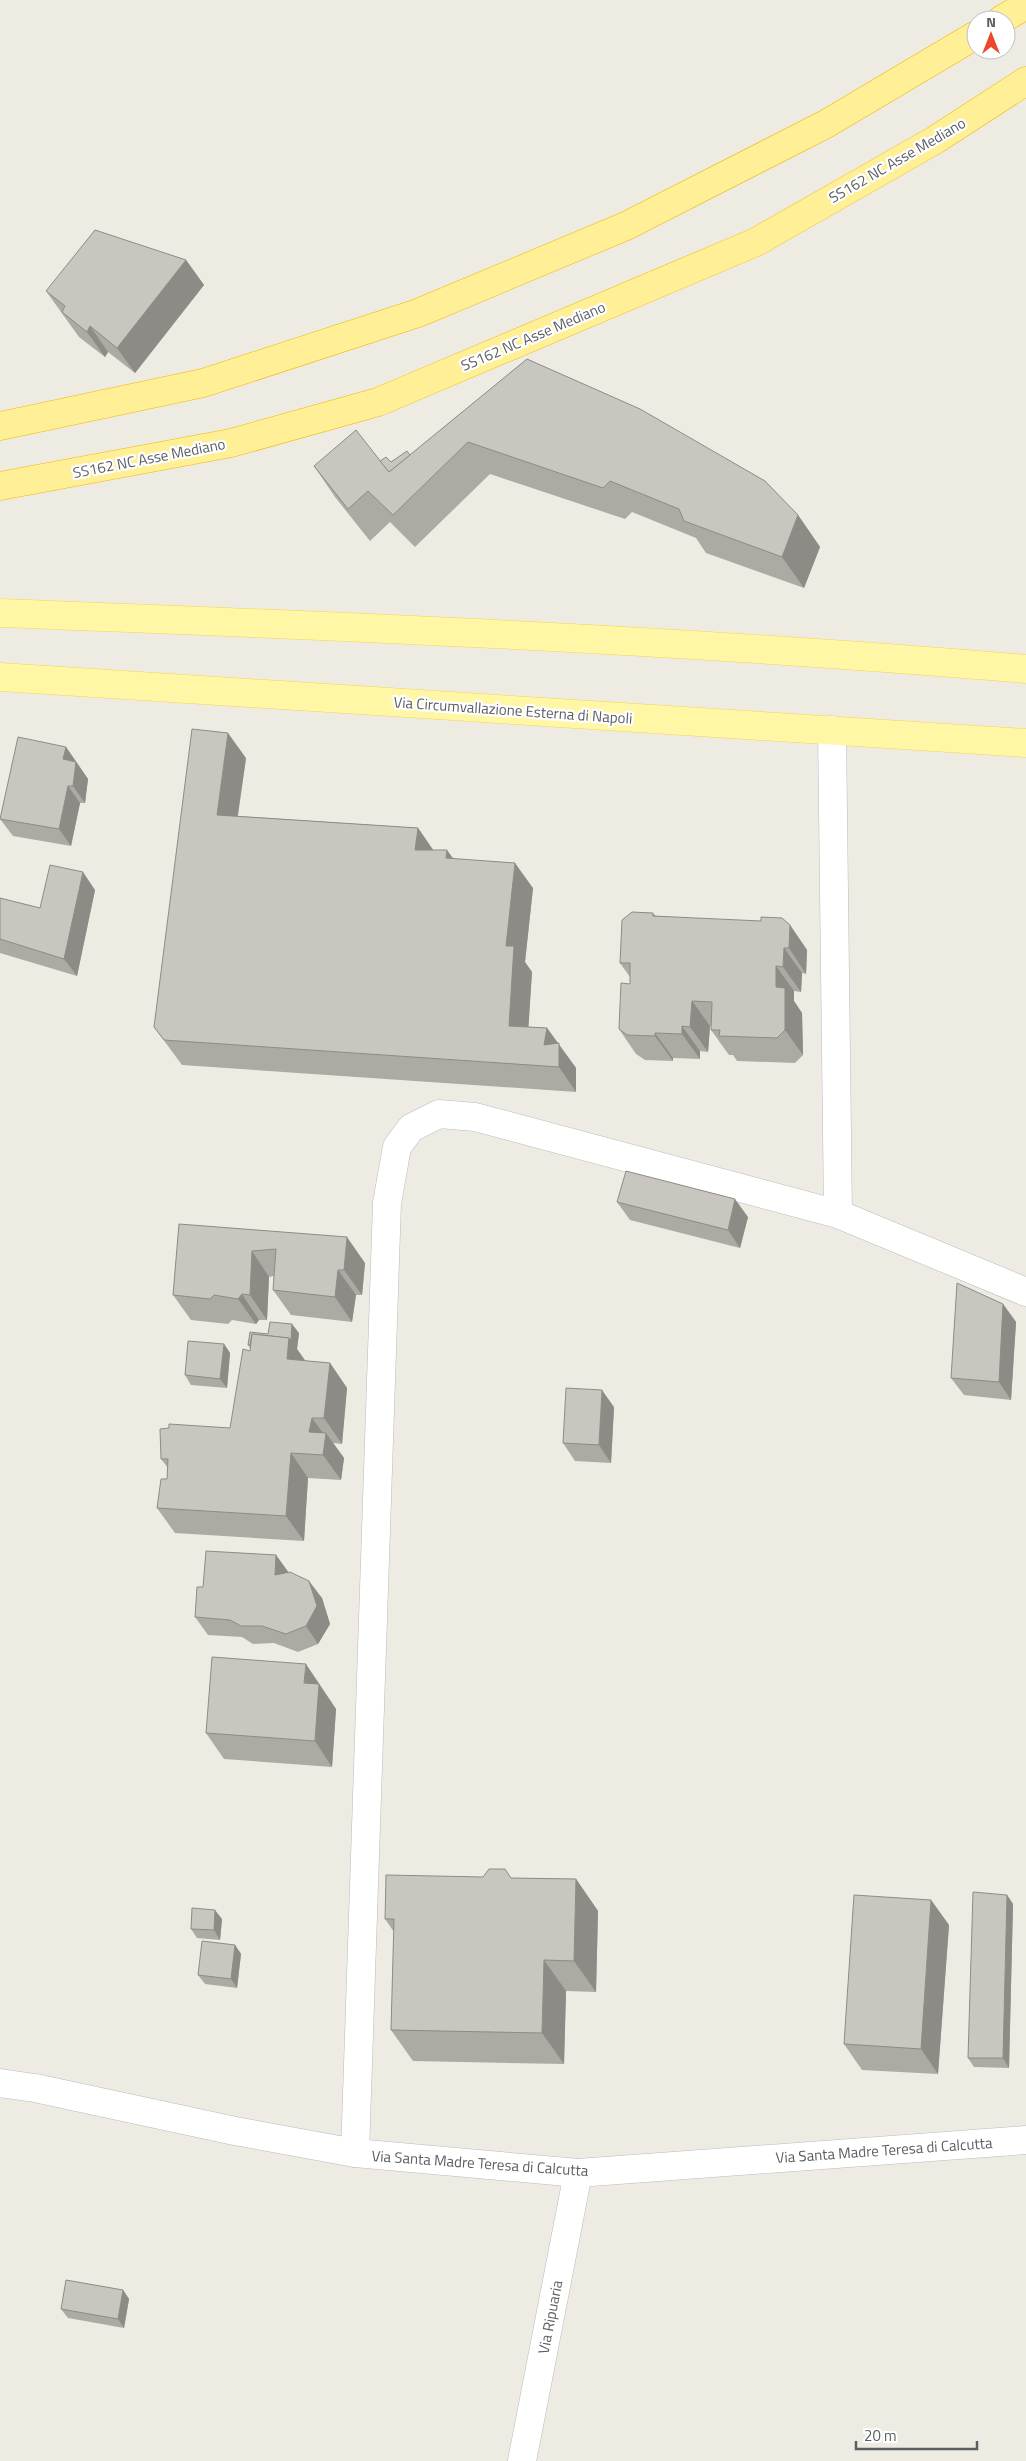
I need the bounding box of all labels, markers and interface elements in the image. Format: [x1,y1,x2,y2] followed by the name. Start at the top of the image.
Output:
[966,10,1016,60] north arrow
[986,11,996,32] text: N
[824,111,970,209] street label: SS162 NC Asse Mediano
[457,295,609,377] street label: SS162 NC Asse Mediano
[71,432,227,484] street label: SS162 NC Asse Mediano
[393,690,633,730] street label: Via Circumvallazione Esterna di Napoli
[775,2131,994,2169] street label: Via Santa Madre Teresa di Calcutta
[371,2144,590,2182] street label: Via Santa Madre Teresa di Calcutta
[532,2278,569,2356] street label: Via Ripuaria
[856,2418,977,2450] scale bar
[864,2424,897,2447] text: 20 m

